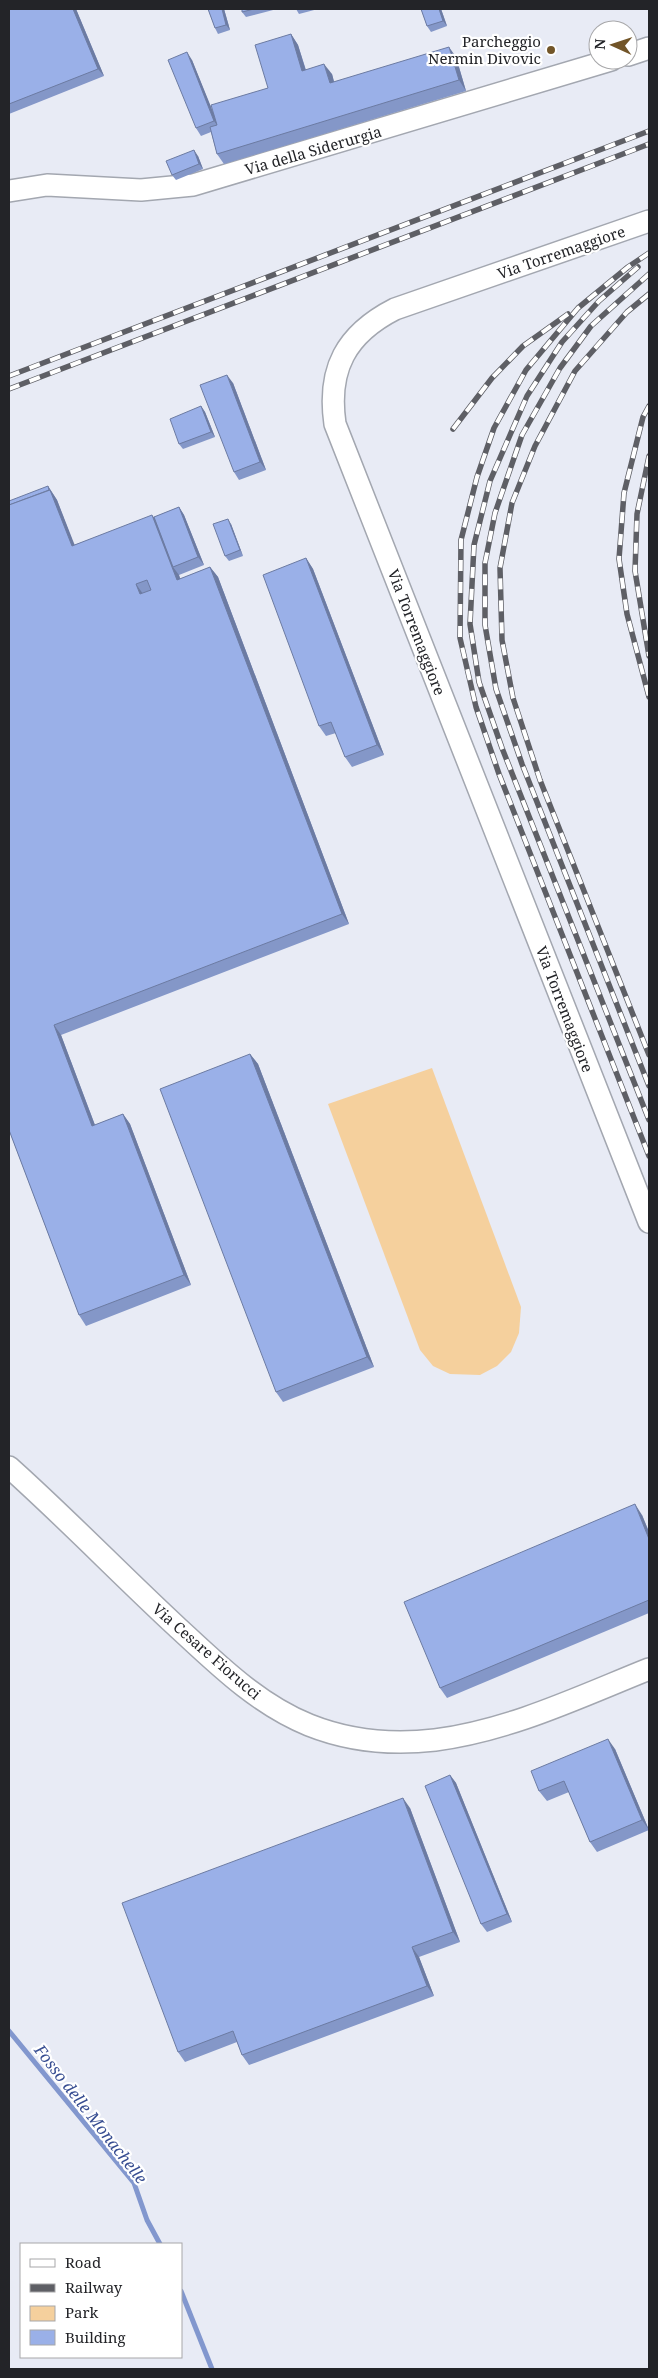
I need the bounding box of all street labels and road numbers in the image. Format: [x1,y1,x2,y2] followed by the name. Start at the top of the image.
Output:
[242,121,384,179] street label: Via della Siderurgia
[494,221,628,283] street label: Via Torremaggiore
[384,566,450,698] street label: Via Torremaggiore
[532,943,598,1075] street label: Via Torremaggiore
[149,1598,265,1704] street label: Via Cesare Fiorucci

